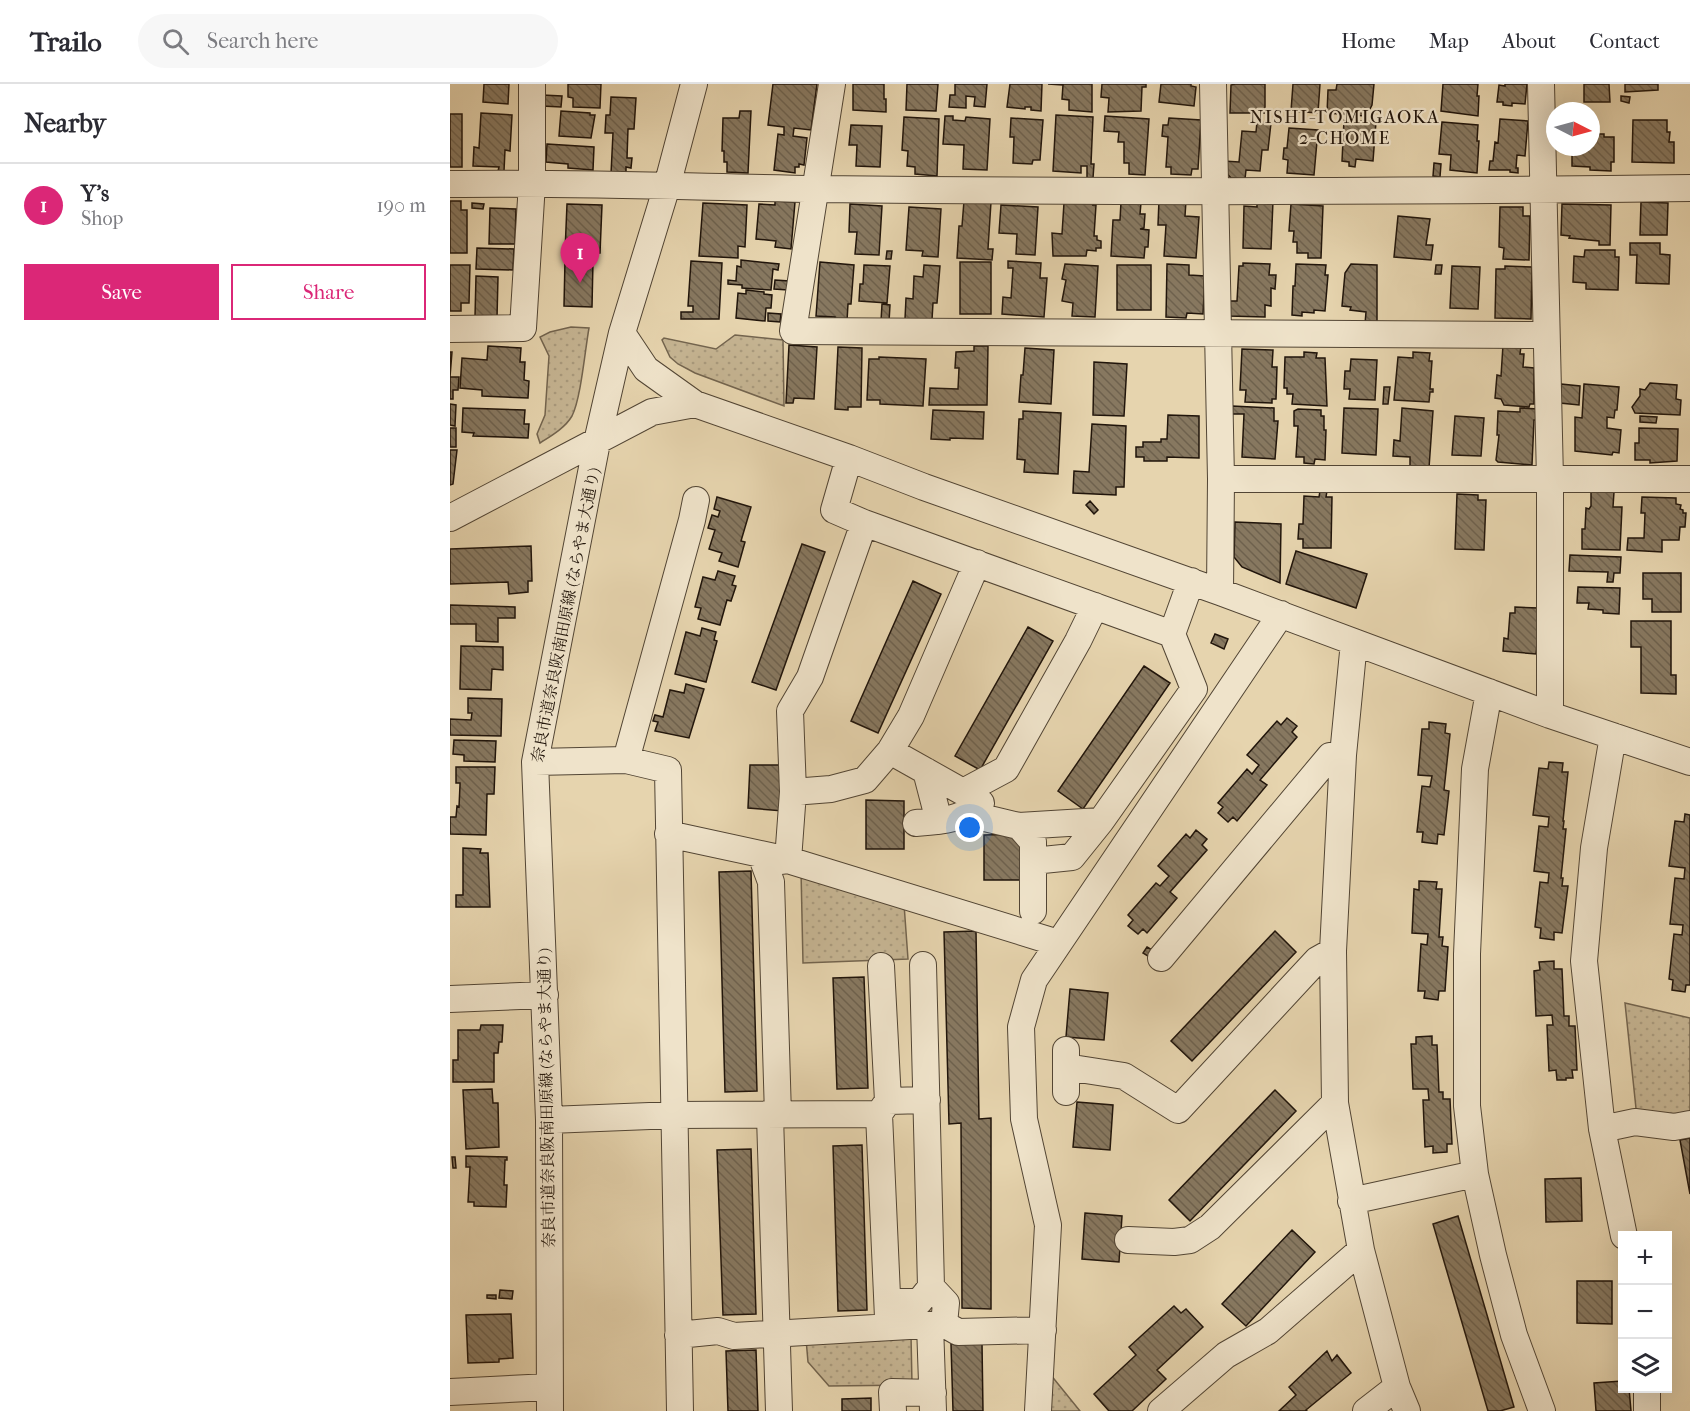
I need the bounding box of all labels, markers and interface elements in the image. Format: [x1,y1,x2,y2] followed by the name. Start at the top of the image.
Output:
[138,14,558,68] search box
[30,25,102,58] text: Trailo
[159,25,192,58] icon: search
[207,28,318,54] text: Search here
[1341,29,1396,53] text: Home
[1429,29,1469,53] text: Map
[1502,29,1556,53] text: About
[1589,29,1660,53] text: Contact
[1546,102,1600,156] north arrow
[1250,107,1440,149] district label: NISHI-TOMIGAOKA 2-CHOME
[24,108,106,139] text: Nearby
[81,181,109,207] text: Y’s
[40,194,47,217] text: 1
[376,194,426,217] text: 190 m
[81,207,123,230] text: Shop
[560,234,600,283] pin: 1
[24,264,219,320] button: Save
[231,264,426,320] button: Share
[528,466,603,764] street label: 奈良市道奈良阪南田原線 (ならやま大通り)
[955,813,984,842] your location
[534,948,559,1248] street label: 奈良市道奈良阪南田原線 (ならやま大通り)
[1618,1231,1672,1393] map controls
[1618,1231,1672,1285] button: +
[1618,1285,1672,1339] button: −
[1618,1339,1672,1393] button: layers

